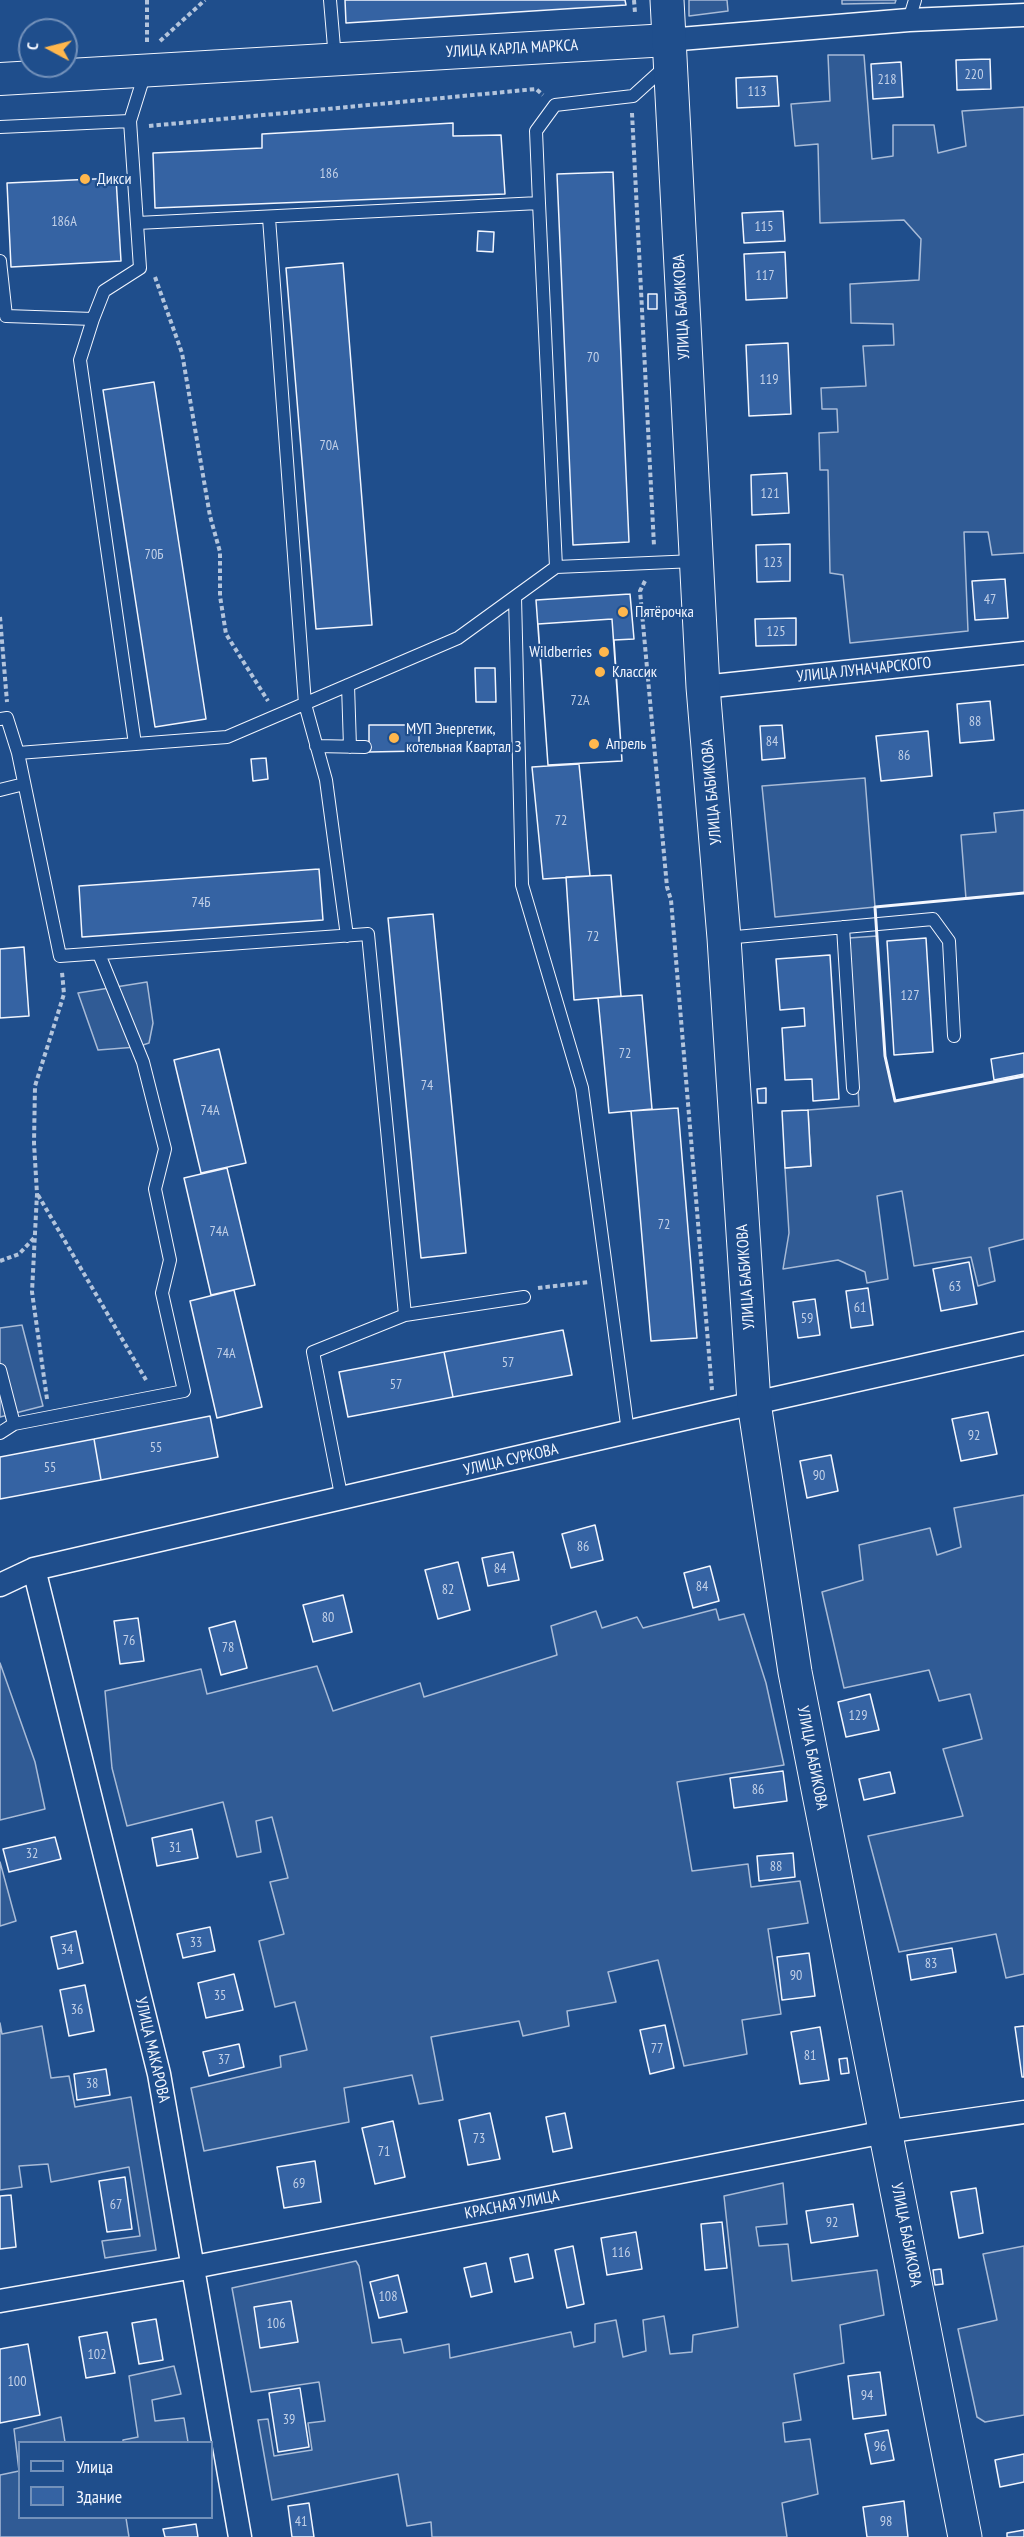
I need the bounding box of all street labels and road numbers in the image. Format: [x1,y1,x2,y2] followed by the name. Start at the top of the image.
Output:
[446,36,578,62] street label: УЛИЦА КАРЛА МАРКСА
[670,254,694,360] street label: УЛИЦА БАБИКОВА
[796,653,932,687] street label: УЛИЦА ЛУНАЧАРСКОГО
[698,739,726,845] street label: УЛИЦА БАБИКОВА
[733,1224,759,1330] street label: УЛИЦА БАБИКОВА
[462,1440,560,1480] street label: УЛИЦА СУРКОВА
[793,1704,831,1812] street label: УЛИЦА БАБИКОВА
[131,1995,173,2105] street label: УЛИЦА МАКАРОВА
[887,2181,925,2289] street label: УЛИЦА БАБИКОВА
[463,2186,561,2224] street label: КРАСНАЯ УЛИЦА

